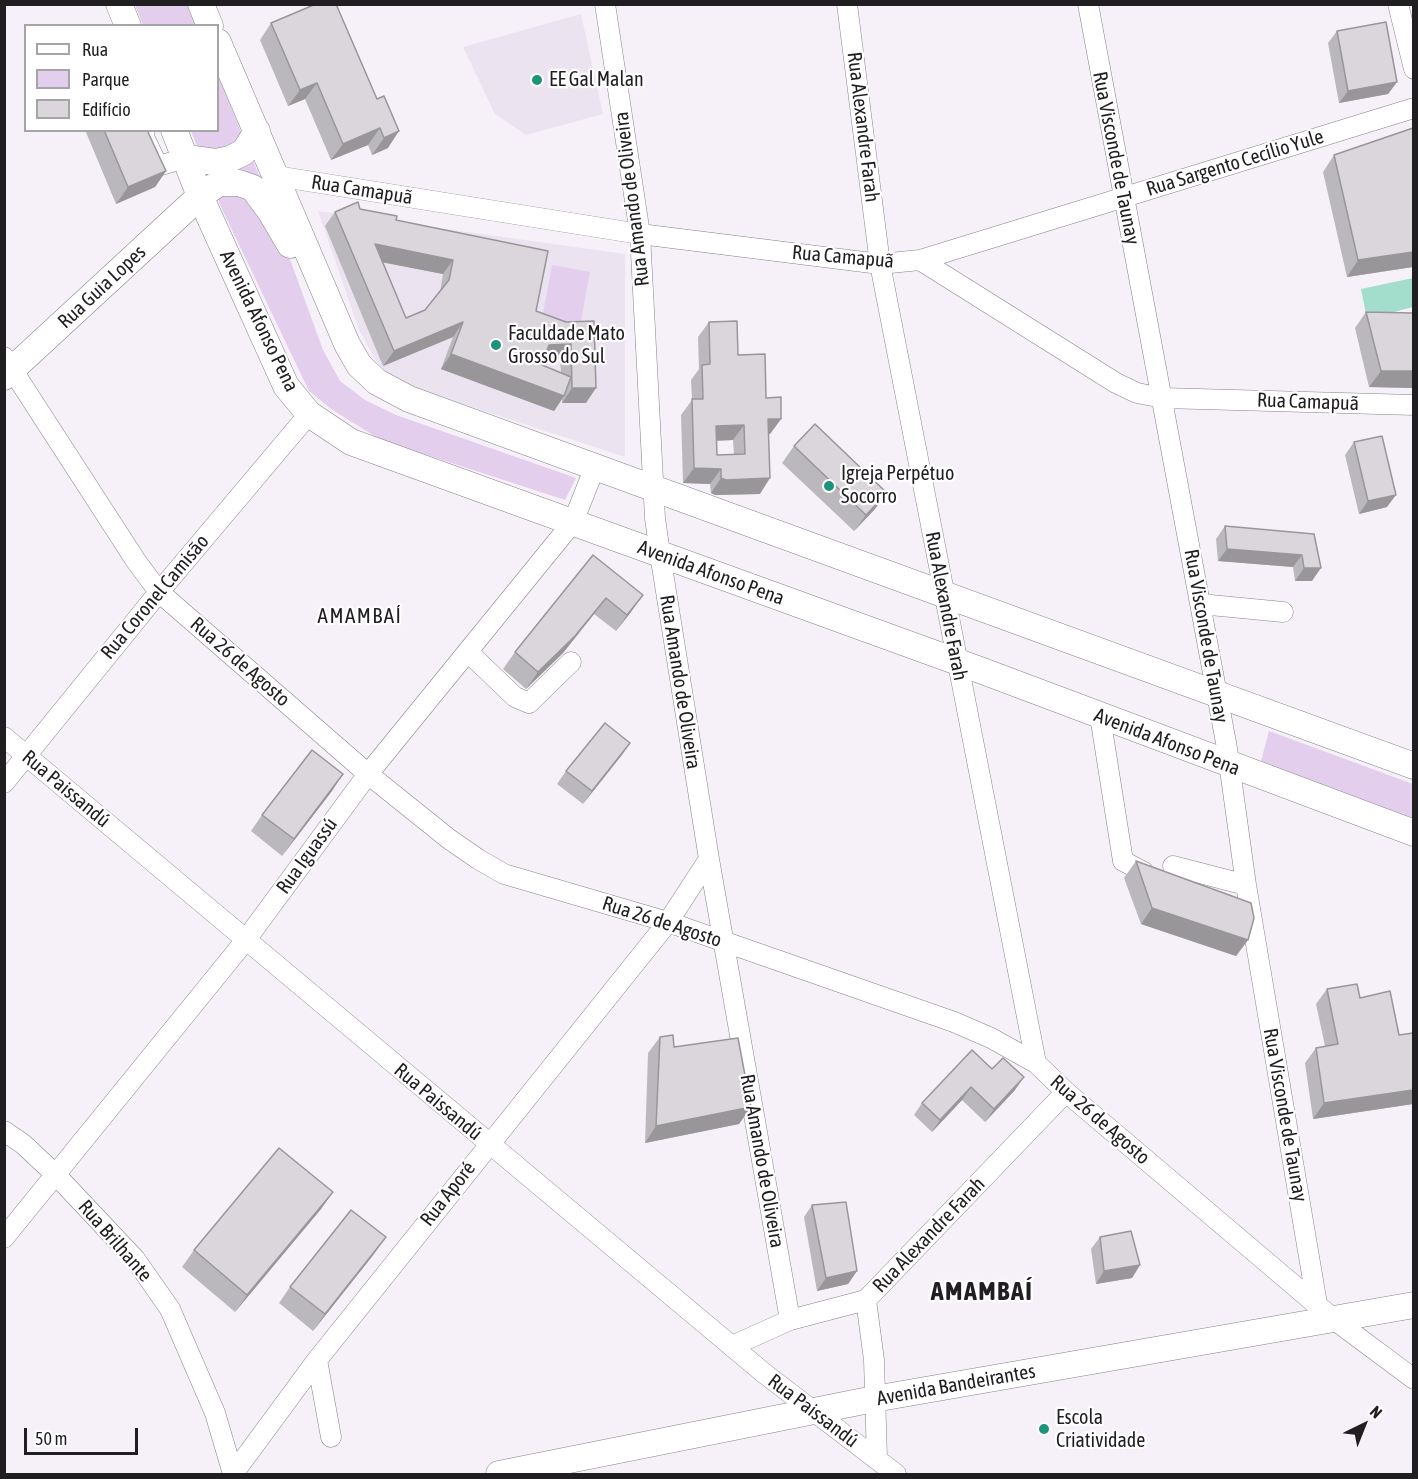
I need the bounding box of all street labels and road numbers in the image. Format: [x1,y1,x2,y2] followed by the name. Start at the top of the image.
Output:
[842,50,884,204] street label: Rua Alexandre Farah
[1087,69,1145,247] street label: Rua Visconde de Taunay
[609,110,655,288] street label: Rua Amando de Oliveira
[1143,125,1327,201] street label: Rua Sargento Cecílio Yule
[310,170,414,210] street label: Rua Camapuã
[53,240,151,334] street label: Rua Guia Lopes
[791,241,895,273] street label: Rua Camapuã
[214,247,304,395] street label: Avenida Afonso Pena
[1257,388,1359,416] street label: Rua Camapuã
[920,529,972,683] street label: Rua Alexandre Farah
[96,530,214,664] street label: Rua Coronel Camisão
[635,535,787,611] street label: Avenida Afonso Pena
[1179,547,1233,725] street label: Rua Visconde de Taunay
[654,593,706,771] street label: Rua Amando de Oliveira
[185,612,295,712] street label: Rua 26 de Agosto
[1091,703,1243,781] street label: Avenida Afonso Pena
[17,745,115,833] street label: Rua Paissandú
[271,813,343,899] street label: Rua Iguassú
[599,891,725,953] street label: Rua 26 de Agosto
[1258,1026,1312,1204] street label: Rua Visconde de Taunay
[389,1058,487,1146] street label: Rua Paissandú
[1045,1070,1155,1170] street label: Rua 26 de Agosto
[735,1072,789,1250] street label: Rua Amando de Oliveira
[415,1157,481,1231] street label: Rua Aporé
[868,1172,990,1298] street label: Rua Alexandre Farah
[73,1195,157,1287] street label: Rua Brilhante
[875,1359,1037,1411] street label: Avenida Bandeirantes
[763,1369,863,1453] street label: Rua Paissandú

